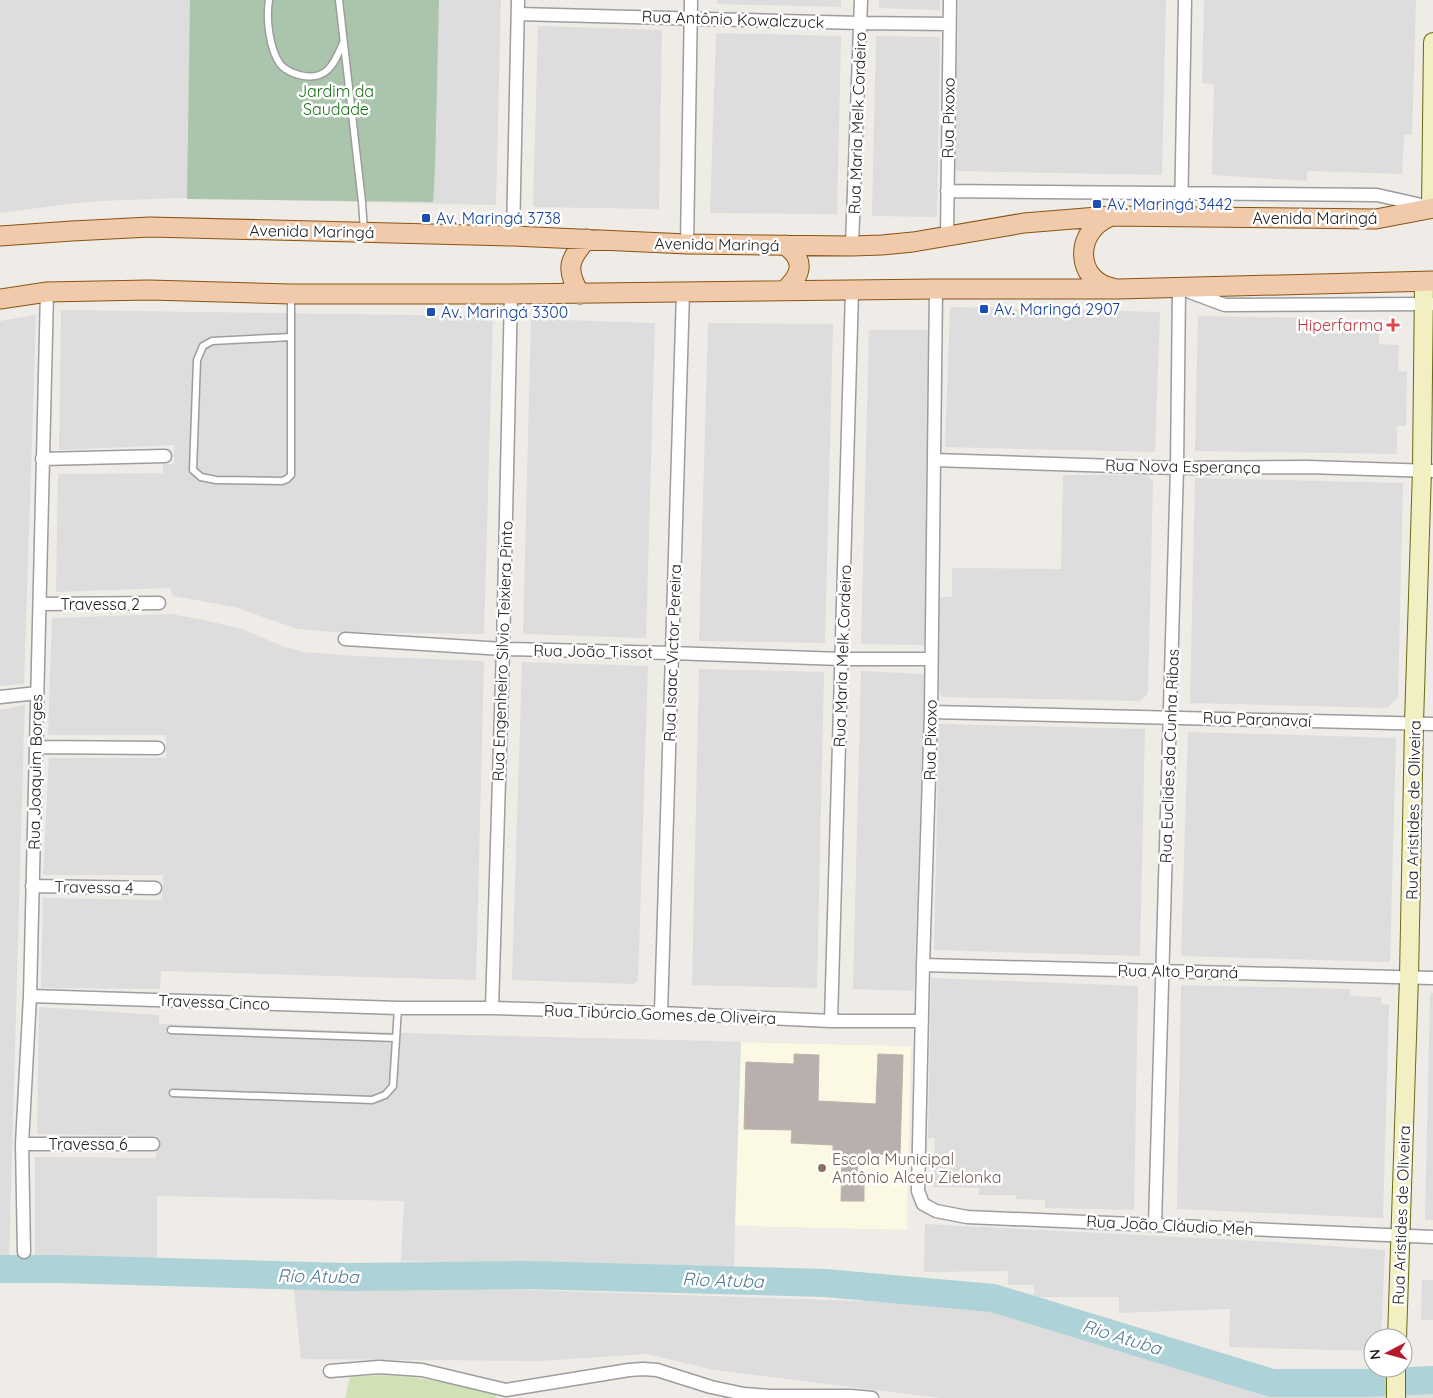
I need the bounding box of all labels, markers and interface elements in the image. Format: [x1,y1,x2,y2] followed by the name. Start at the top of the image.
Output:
[641,6,825,32] street label: Rua Antônio Kowalczuck
[844,31,870,215] street label: Rua Maria Melk Cordeiro
[937,77,959,159] street label: Rua Pixoxo
[298,81,374,119] park label: Jardim da Saudade
[1107,194,1233,214] place label: Av. Maringá 3442
[1091,198,1103,210] marker: Av. Maringá 3442
[436,208,561,228] place label: Av. Maringá 3738
[1252,208,1378,228] street label: Avenida Maringá
[420,212,432,224] marker: Av. Maringá 3738
[249,220,375,242] street label: Avenida Maringá
[654,233,780,255] street label: Avenida Maringá
[994,299,1120,319] place label: Av. Maringá 2907
[441,302,568,322] place label: Av. Maringá 3300
[978,303,990,315] marker: Av. Maringá 2907
[425,306,437,318] marker: Av. Maringá 3300
[1297,315,1383,335] place label: Hiperfarma
[1387,319,1399,331] marker: Hiperfarma
[1105,455,1261,477] street label: Rua Nova Esperança
[487,520,517,782] street label: Rua Engenheiro Silvio Teixiera Pinto
[659,564,685,742] street label: Rua Isaac Victor Pereira
[829,564,855,748] street label: Rua Maria Melk Cordeiro
[60,594,140,614] street label: Travessa 2
[533,640,653,662] street label: Rua João Tissot
[1155,648,1183,864] street label: Rua Euclides da Cunha Ribas
[24,694,46,850] street label: Rua Joaquim Borges
[919,699,941,781] street label: Rua Pixoxo
[1202,707,1312,731] street label: Rua Paranavaí
[1401,720,1425,900] street label: Rua Aristides de Oliveira
[54,876,134,898] street label: Travessa 4
[1117,960,1239,982] street label: Rua Alto Paraná
[158,990,270,1014] street label: Travessa Cinco
[544,1000,776,1028] street label: Rua Tibúrcio Gomes de Oliveira
[1388,1125,1414,1305] street label: Rua Aristides de Oliveira
[48,1134,128,1154] street label: Travessa 6
[832,1149,1001,1187] place label: Escola Municipal Antônio Alceu Zielonka
[816,1162,828,1174] marker: Escola Municipal Antônio Alceu Zielonka
[1086,1211,1254,1239] street label: Rua João Cláudio Meh
[277,1264,360,1288] water label: Rio Atuba
[682,1267,765,1293] water label: Rio Atuba
[1080,1314,1165,1360] water label: Rio Atuba
[1363,1328,1413,1378] north arrow
[1366,1348,1385,1360] text: N

